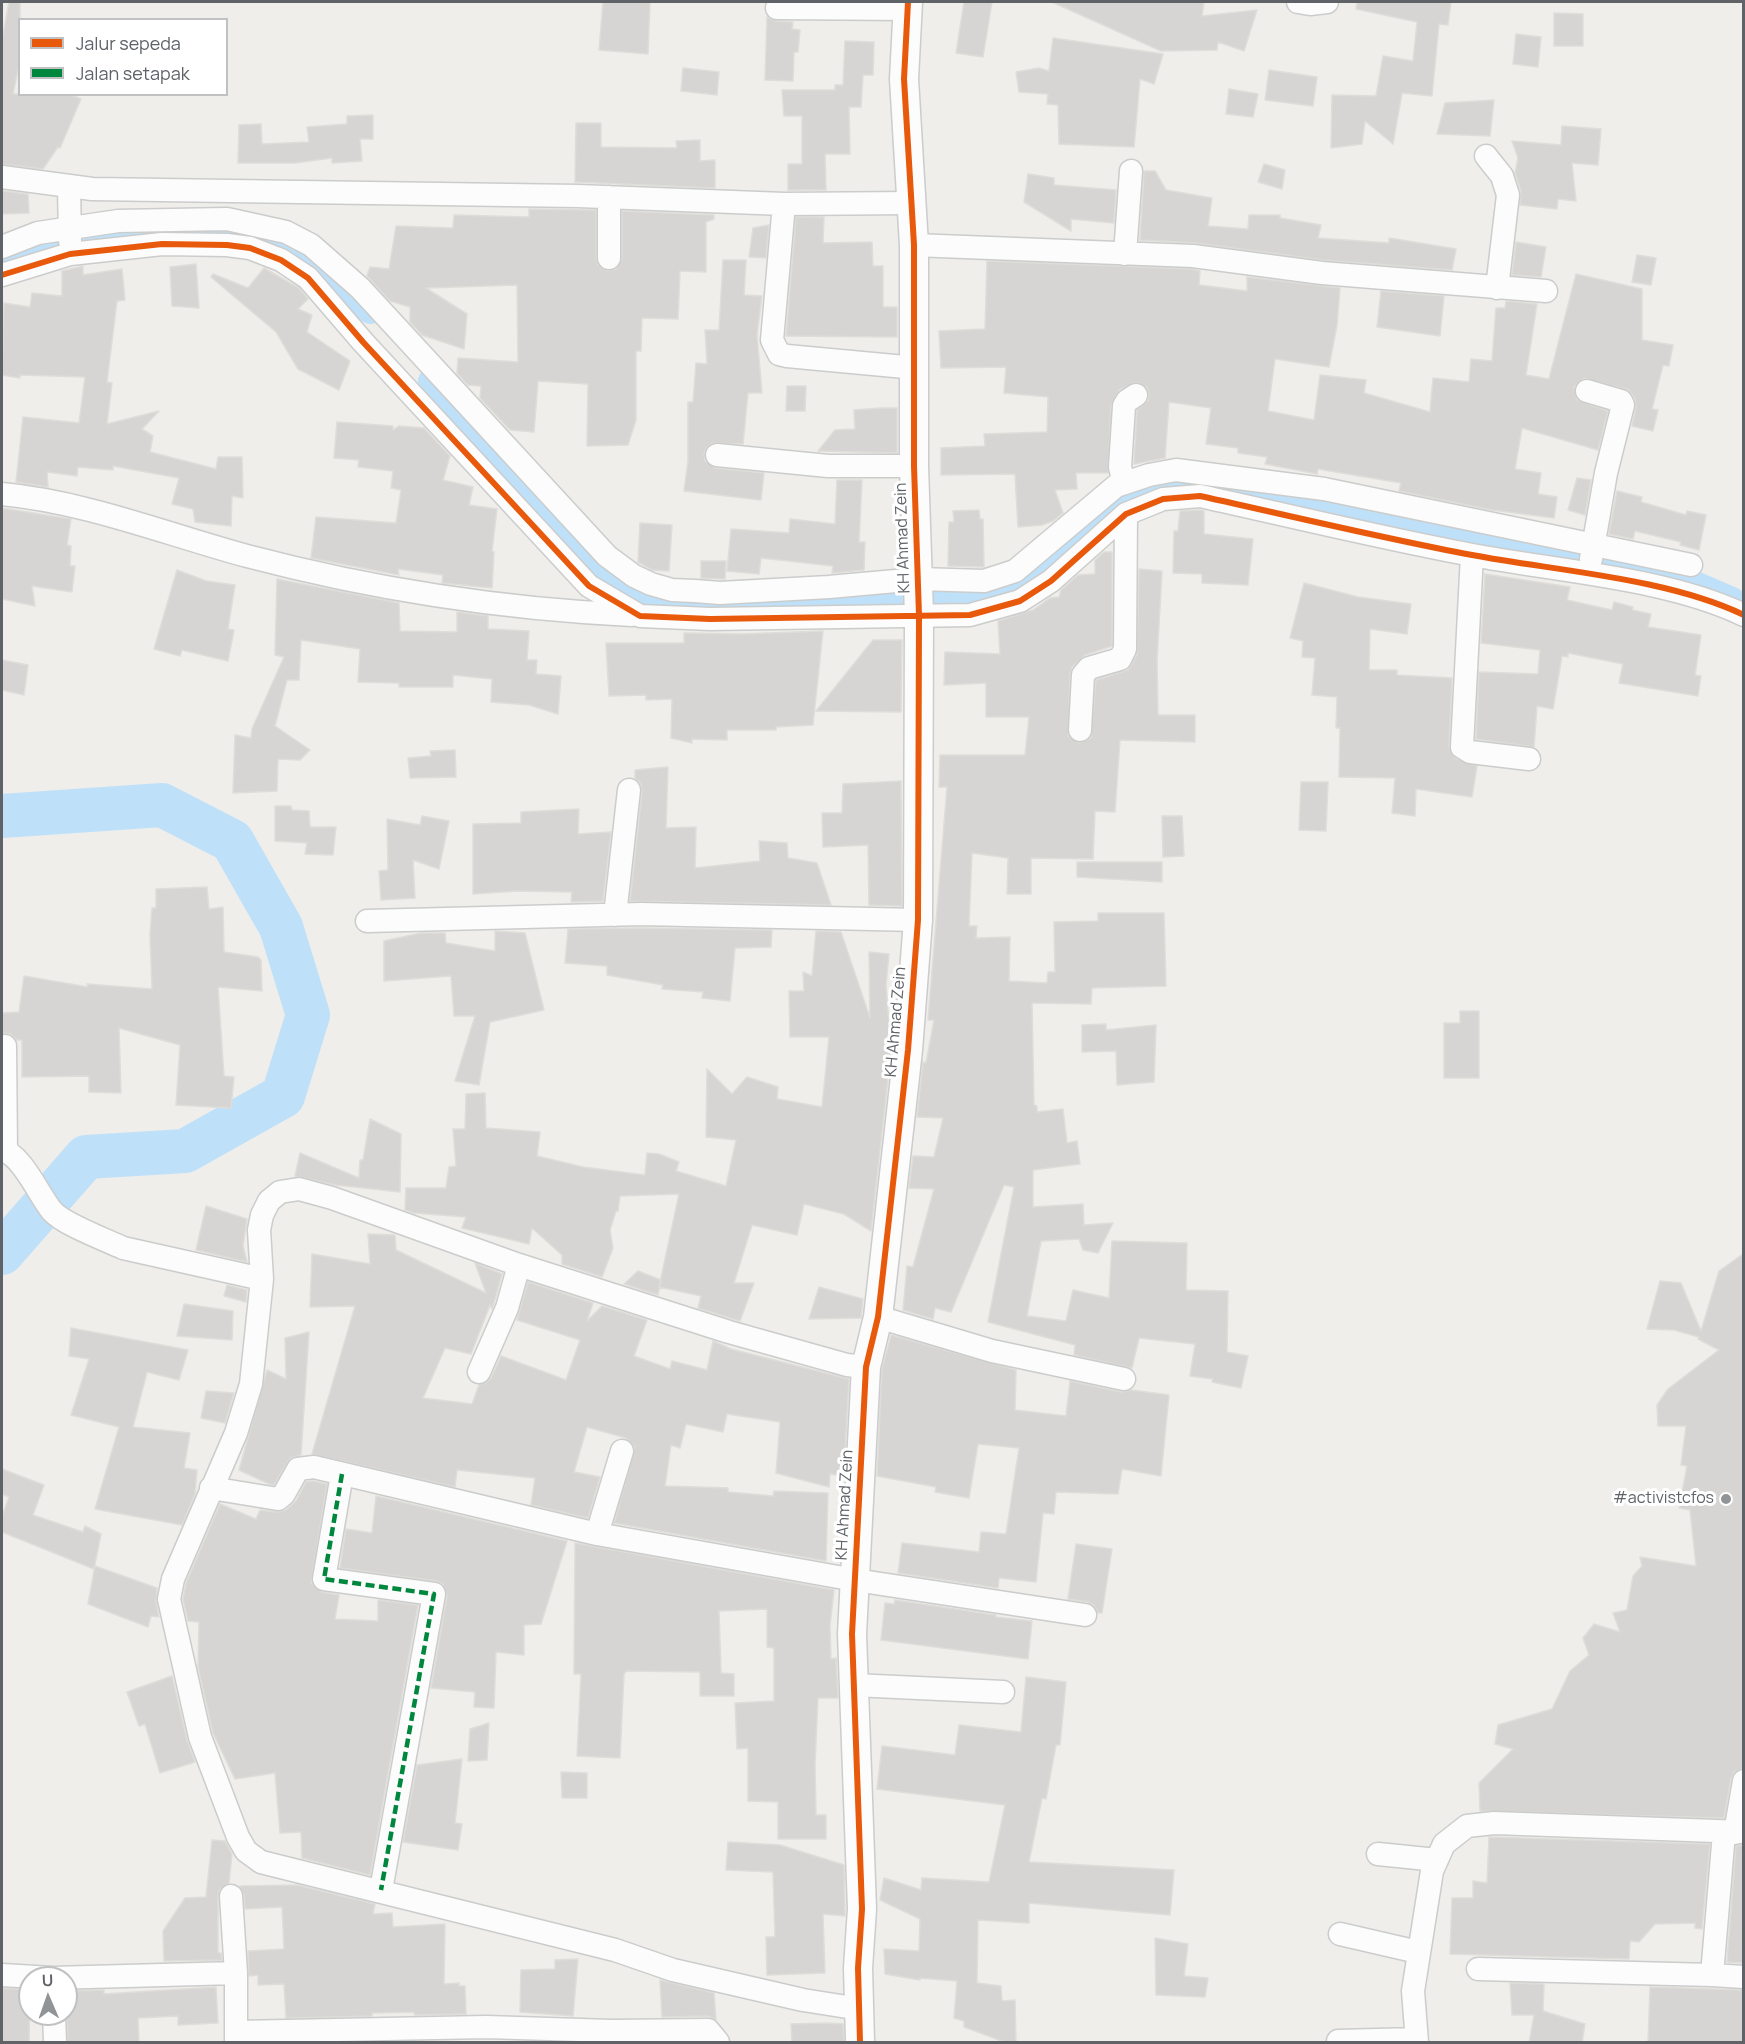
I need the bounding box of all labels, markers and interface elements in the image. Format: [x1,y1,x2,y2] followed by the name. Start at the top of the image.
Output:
[18,18,228,96] legend
[76,31,181,55] text: Jalur sepeda
[76,61,190,85] text: Jalan setapak
[891,482,915,594] street label: KH Ahmad Zein
[882,966,910,1078] street label: KH Ahmad Zein
[833,1449,857,1561] street label: KH Ahmad Zein
[1613,1489,1714,1509] place label: #activistcfos
[1719,1492,1733,1506] marker: #activistcfos
[18,1966,78,2026] north arrow
[41,1969,54,1991] text: U

